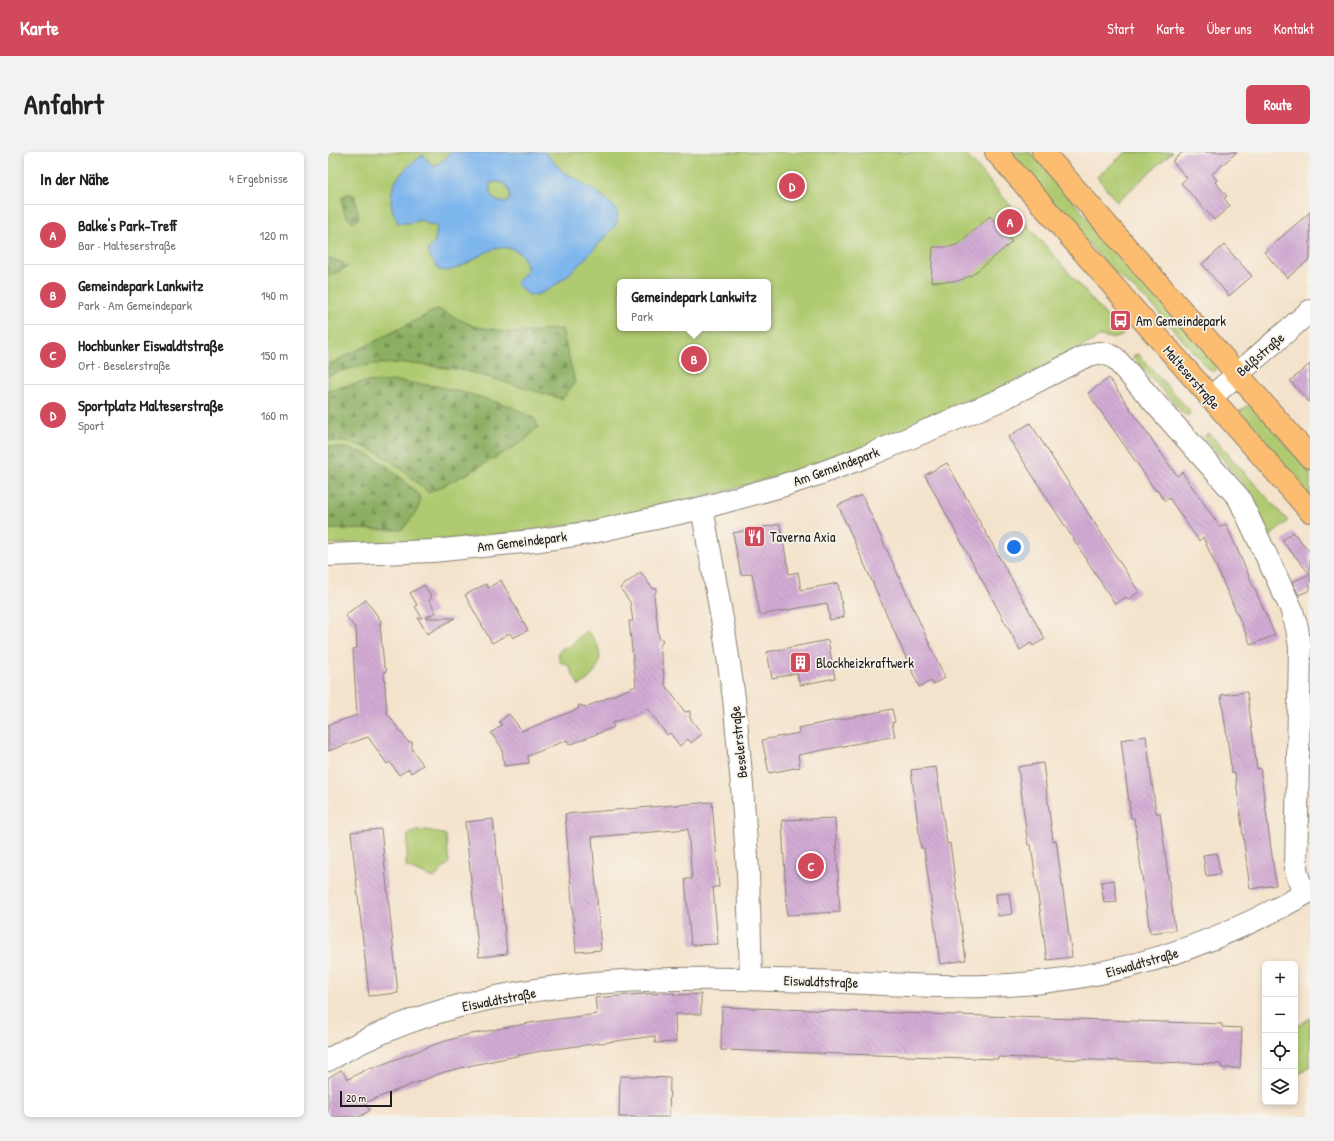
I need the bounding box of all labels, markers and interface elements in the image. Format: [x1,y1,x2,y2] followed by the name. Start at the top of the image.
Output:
[20,15,59,41] text: Karte
[1107,19,1134,38] text: Start
[1156,19,1185,38] text: Karte
[1207,19,1252,38] text: Über uns
[1274,19,1314,38] text: Kontakt
[24,85,104,123] text: Anfahrt
[1246,85,1310,124] button: Route
[40,167,109,190] text: In der Nähe
[229,169,288,187] text: 4 Ergebnisse
[779,171,805,201] pin: D
[997,207,1023,237] pin: A
[78,215,177,236] text: Balke's Park-Treff
[50,226,56,244] text: A
[260,226,288,244] text: 120 m
[78,236,176,254] text: Bar · Malteserstraße
[78,275,203,296] text: Gemeindepark Lankwitz
[617,279,771,331] popup
[50,286,56,304] text: B
[261,286,288,304] text: 140 m
[631,286,757,307] text: Gemeindepark Lankwitz
[78,296,192,314] text: Park · Am Gemeindepark
[631,307,653,325] text: Park
[1108,307,1134,333] bus stop icon: Am Gemeindepark
[1136,311,1226,331] place label: Am Gemeindepark
[1232,328,1289,381] street label: Belßstraße
[78,335,224,356] text: Hochbunker Eiswaldtstraße
[1158,341,1225,414] street label: Malteserstraße
[681,344,707,374] pin: B
[49,346,57,364] text: C
[260,346,288,364] text: 150 m
[78,356,171,374] text: Ort · Beselerstraße
[78,395,224,416] text: Sportplatz Malteserstraße
[50,406,56,424] text: D
[260,406,288,424] text: 160 m
[78,416,104,434] text: Sport
[790,442,882,491] street label: Am Gemeindepark
[741,523,767,549] restaurant icon: Taverna Axia
[476,526,568,557] street label: Am Gemeindepark
[770,527,836,546] place label: Taverna Axia
[1004,537,1024,557] your location
[788,649,814,675] building icon: Blockheizkraftwerk
[816,653,914,672] place label: Blockheizkraftwerk
[725,704,752,779] street label: Beselerstraße
[798,851,824,881] pin: C
[1103,942,1181,982] street label: Eiswaldtstraße
[1262,961,1298,1105] map controls
[1262,961,1298,997] button: +
[783,970,859,993] street label: Eiswaldtstraße
[460,982,538,1016] street label: Eiswaldtstraße
[1262,997,1298,1033] button: −
[1262,1033,1298,1069] button: locate
[1262,1069,1298,1105] button: layers
[340,1089,392,1108] scale bar
[346,1091,366,1105] text: 20 m

